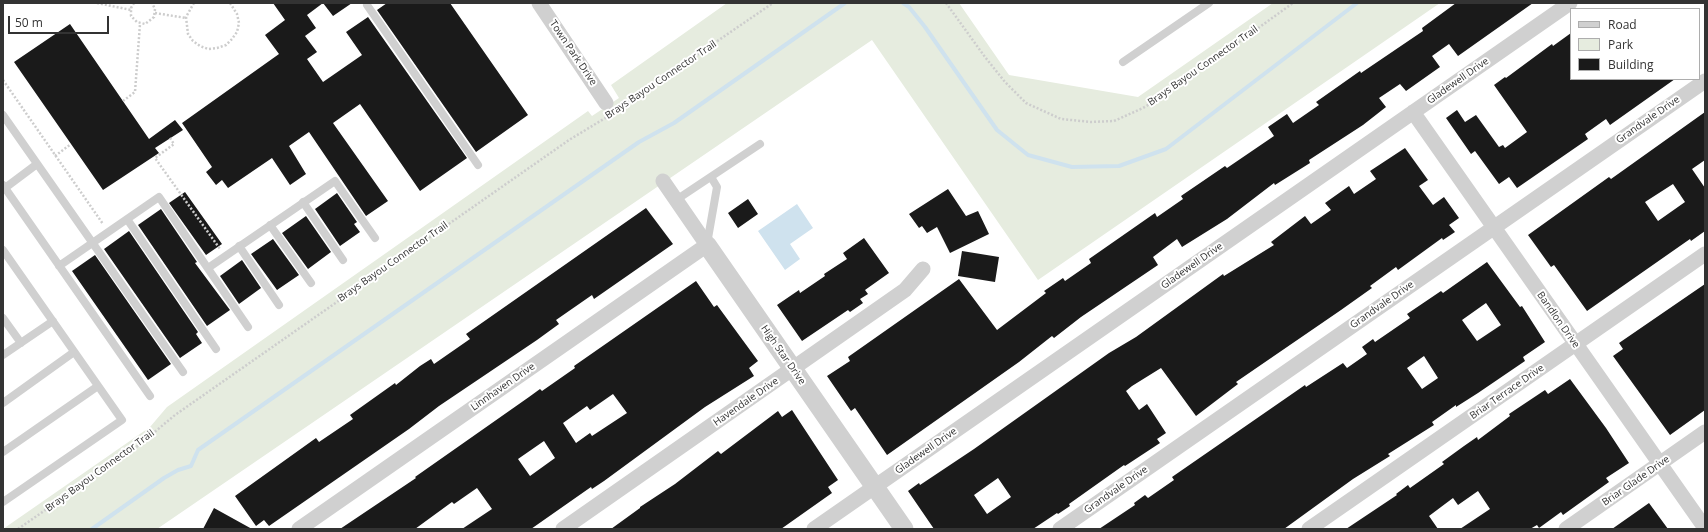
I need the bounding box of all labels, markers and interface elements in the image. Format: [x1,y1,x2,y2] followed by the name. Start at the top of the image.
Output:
[10,8,111,34] scale bar
[1570,8,1700,80] legend
[15,14,43,31] text: 50 m
[1608,16,1637,33] text: Road
[547,18,599,88] street label: Town Park Drive
[1146,23,1260,109] street label: Brays Bayou Connector Trail
[1608,36,1633,53] text: Park
[603,38,719,122] street label: Brays Bayou Connector Trail
[1425,55,1491,107] street label: Gladewell Drive
[1608,56,1653,73] text: Building
[1614,94,1682,146] street label: Grandvale Drive
[336,219,450,305] street label: Brays Bayou Connector Trail
[1159,240,1225,292] street label: Gladewell Drive
[1348,279,1416,331] street label: Grandvale Drive
[1534,290,1582,350] street label: Bandlon Drive
[758,323,808,387] street label: High Star Drive
[469,360,537,414] street label: Linnhaven Drive
[1468,362,1546,422] street label: Briar Terrace Drive
[711,375,781,429] street label: Havendale Drive
[893,425,959,477] street label: Gladewell Drive
[43,427,157,515] street label: Brays Bayou Connector Trail
[1600,453,1672,509] street label: Briar Glade Drive
[1082,464,1150,516] street label: Grandvale Drive

